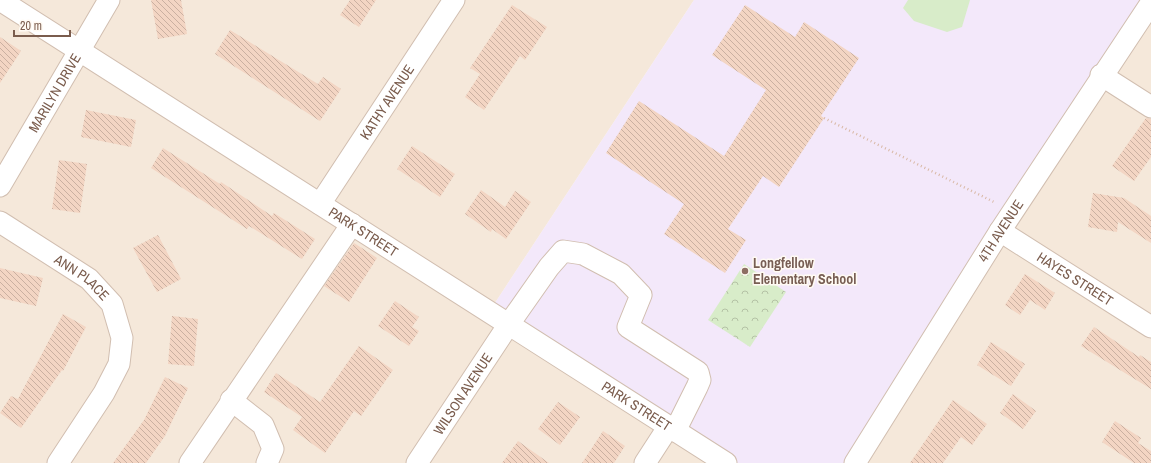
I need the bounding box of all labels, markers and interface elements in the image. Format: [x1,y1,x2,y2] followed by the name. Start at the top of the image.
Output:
[14,12,70,38] scale bar
[20,18,42,34] text: 20 m
[24,50,85,136] street label: MARILYN DRIVE
[356,61,418,143] street label: KATHY AVENUE
[974,196,1027,265] street label: 4TH AVENUE
[325,203,402,261] street label: PARK STREET
[1034,248,1117,310] street label: HAYES STREET
[50,250,113,304] street label: ANN PLACE
[753,254,856,288] place label: Longfellow Elementary School
[740,266,750,276] marker: Longfellow Elementary School
[429,349,496,438] street label: WILSON AVENUE
[598,377,675,435] street label: PARK STREET

